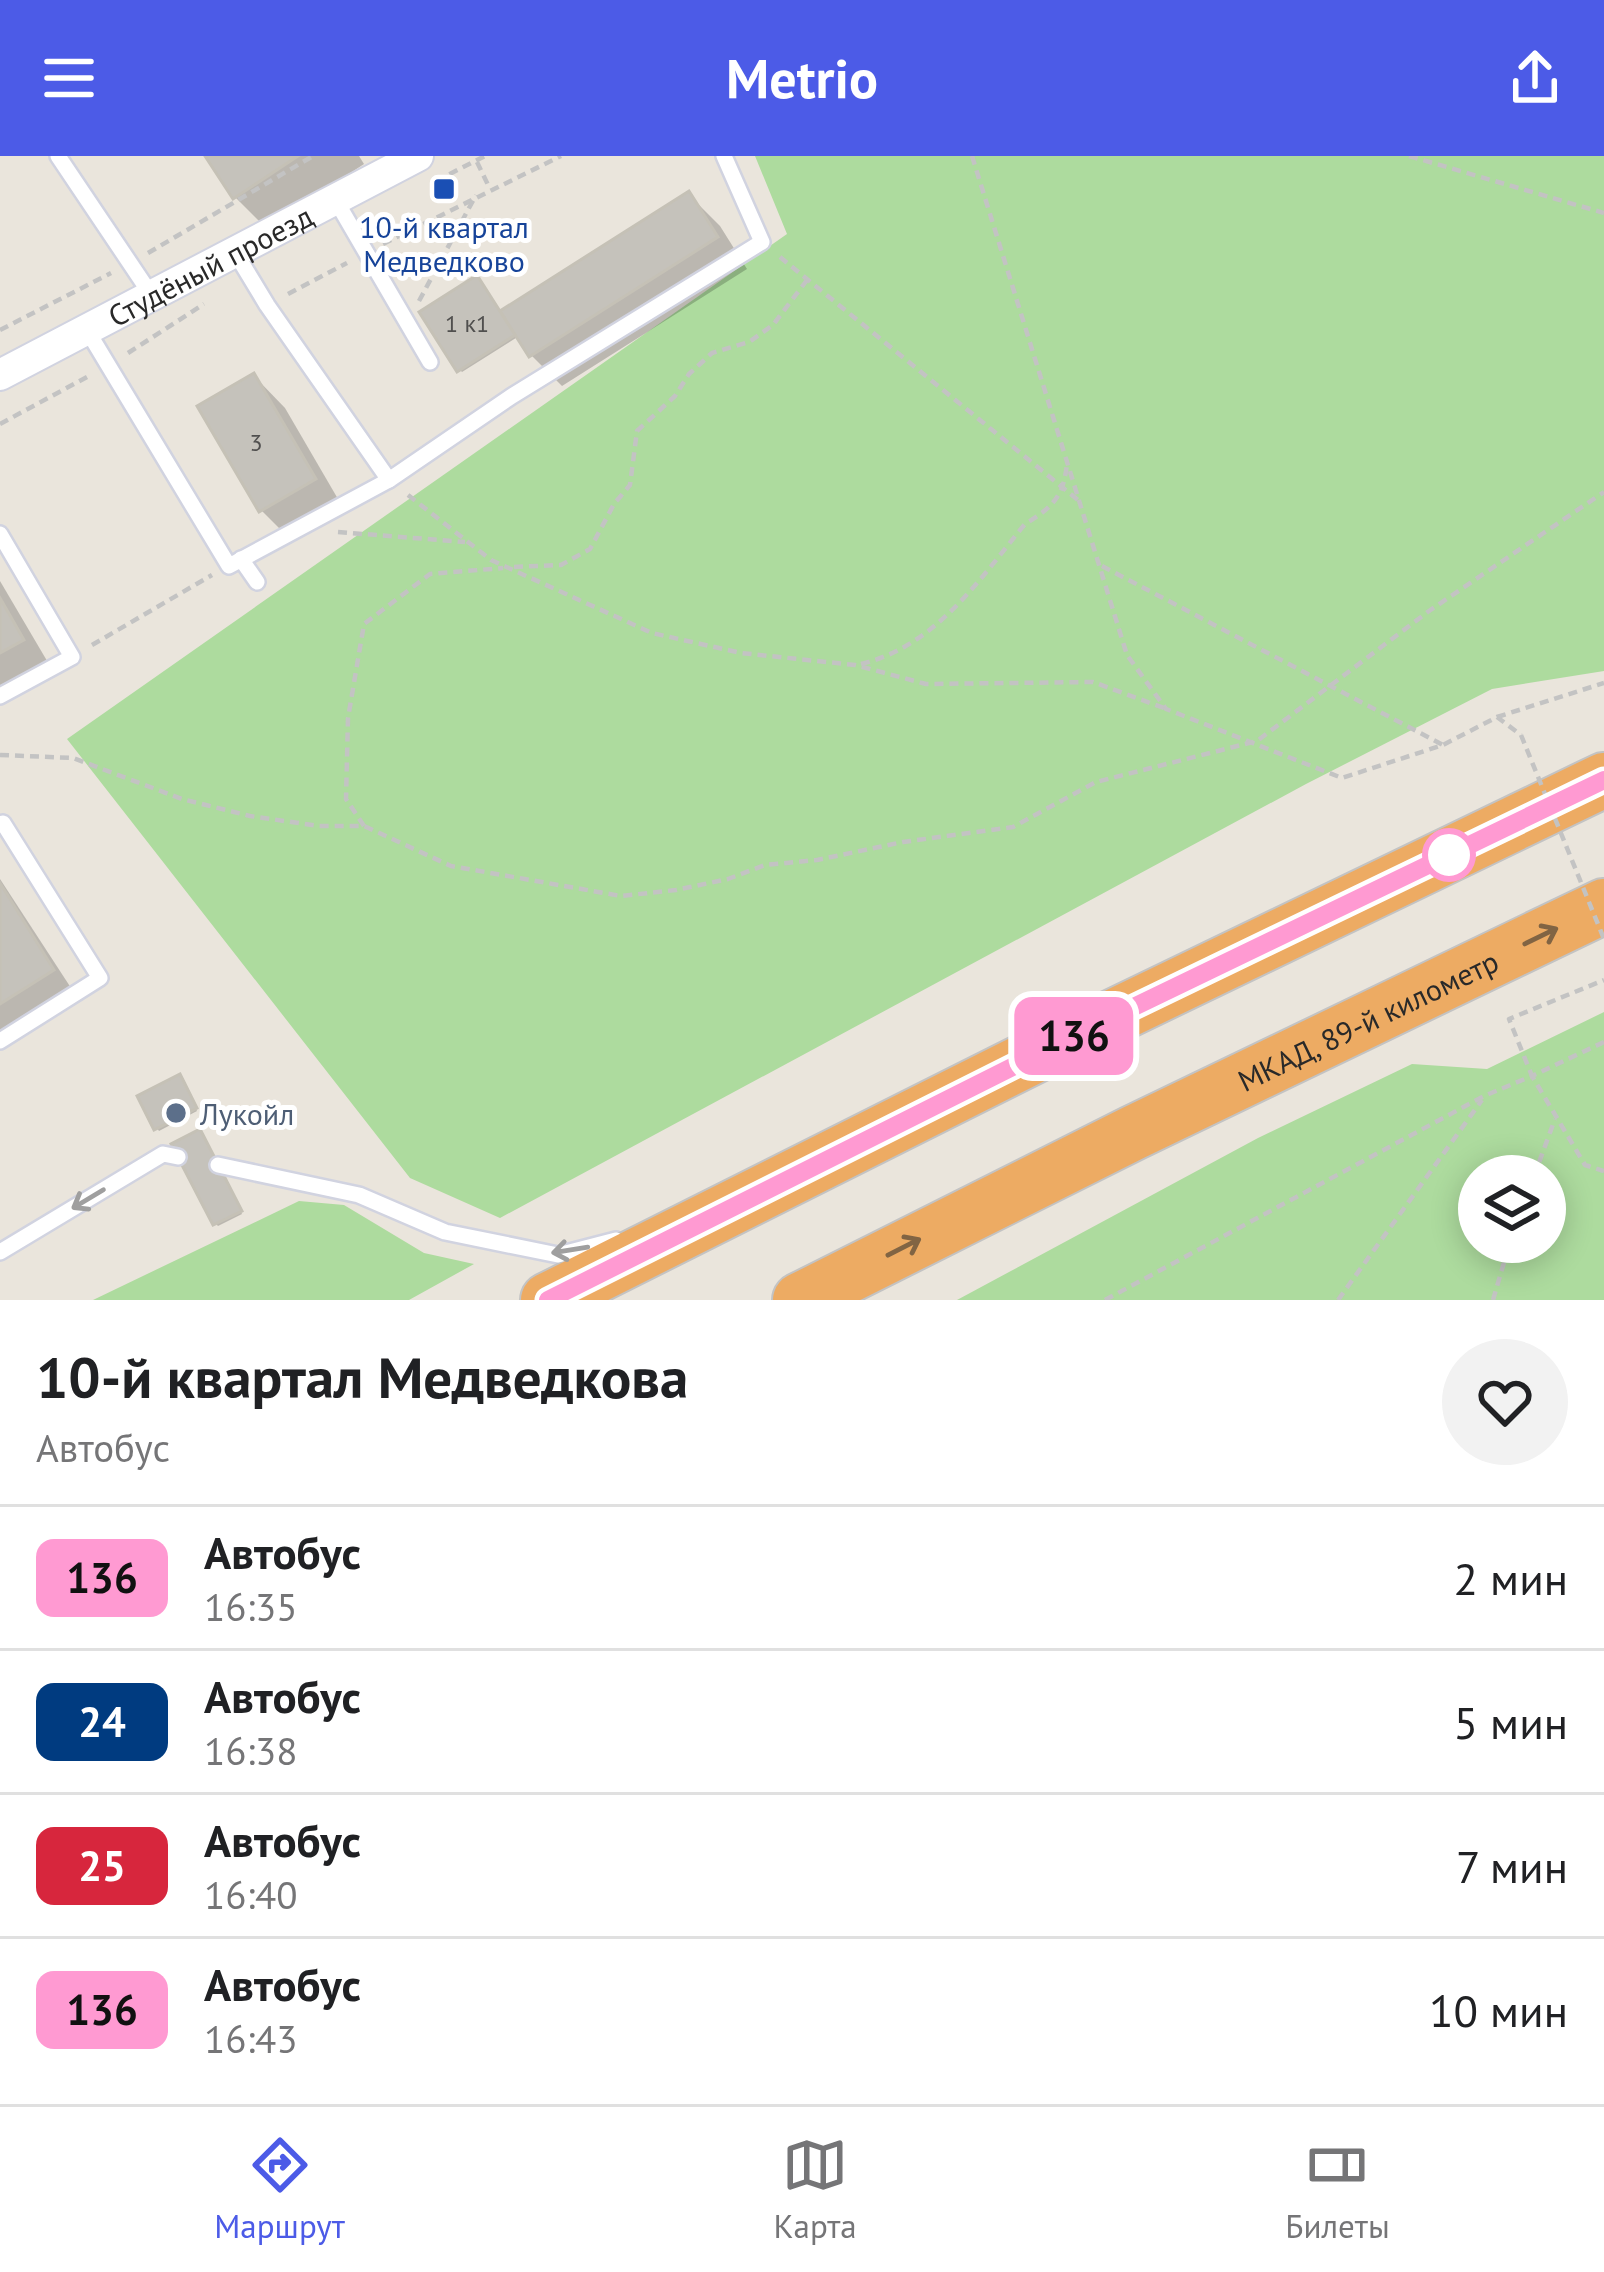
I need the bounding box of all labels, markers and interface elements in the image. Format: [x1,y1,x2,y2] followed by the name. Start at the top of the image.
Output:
[726,43,878,113] text: Metrio
[36,45,102,111] icon: menu
[1502,45,1568,111] icon: share
[431,176,457,202] marker: 10-й квартал Медведково
[101,195,319,335] street label: Студёный проезд
[359,207,529,280] place label: 10-й квартал Медведково
[445,308,489,339] house number: 1 к1
[249,427,263,458] house number: 3
[1424,830,1474,880] unlabelled marker
[1523,924,1558,947] one-way arrow
[1231,941,1504,1099] street label: МКАД, 89-й километр
[1005,997,1143,1075] line badge: 136
[1038,1008,1110,1063] text: 136
[199,1094,294,1133] place label: Лукойл
[163,1100,189,1126] marker: Лукойл
[1458,1155,1566,1263] map controls
[1458,1155,1566,1263] button: layers
[72,1187,106,1211] one-way arrow
[886,1235,922,1258] one-way arrow
[551,1239,590,1262] one-way arrow
[1442,1339,1568,1465] button: heart
[36,1340,688,1414] text: 10-й квартал Медведкова
[36,1422,170,1473] text: Автобус
[204,1523,361,1581] text: Автобус
[1454,1549,1568,1607] text: 2 мин
[66,1550,138,1605] text: 136
[204,1581,298,1632] text: 16:35
[204,1667,361,1725] text: Автобус
[1454,1693,1568,1751] text: 5 мин
[78,1694,126,1749] text: 24
[204,1725,298,1776] text: 16:38
[204,1811,361,1869] text: Автобус
[1456,1837,1568,1895] text: 7 мин
[78,1838,126,1893] text: 25
[204,1869,298,1920] text: 16:40
[204,1955,361,2013] text: Автобус
[1429,1981,1568,2039] text: 10 мин
[66,1982,138,2037] text: 136
[204,2013,298,2064] text: 16:43
[214,2132,345,2247] tab: Маршрут
[773,2132,857,2247] tab: Карта
[1285,2132,1390,2247] tab: Билеты

